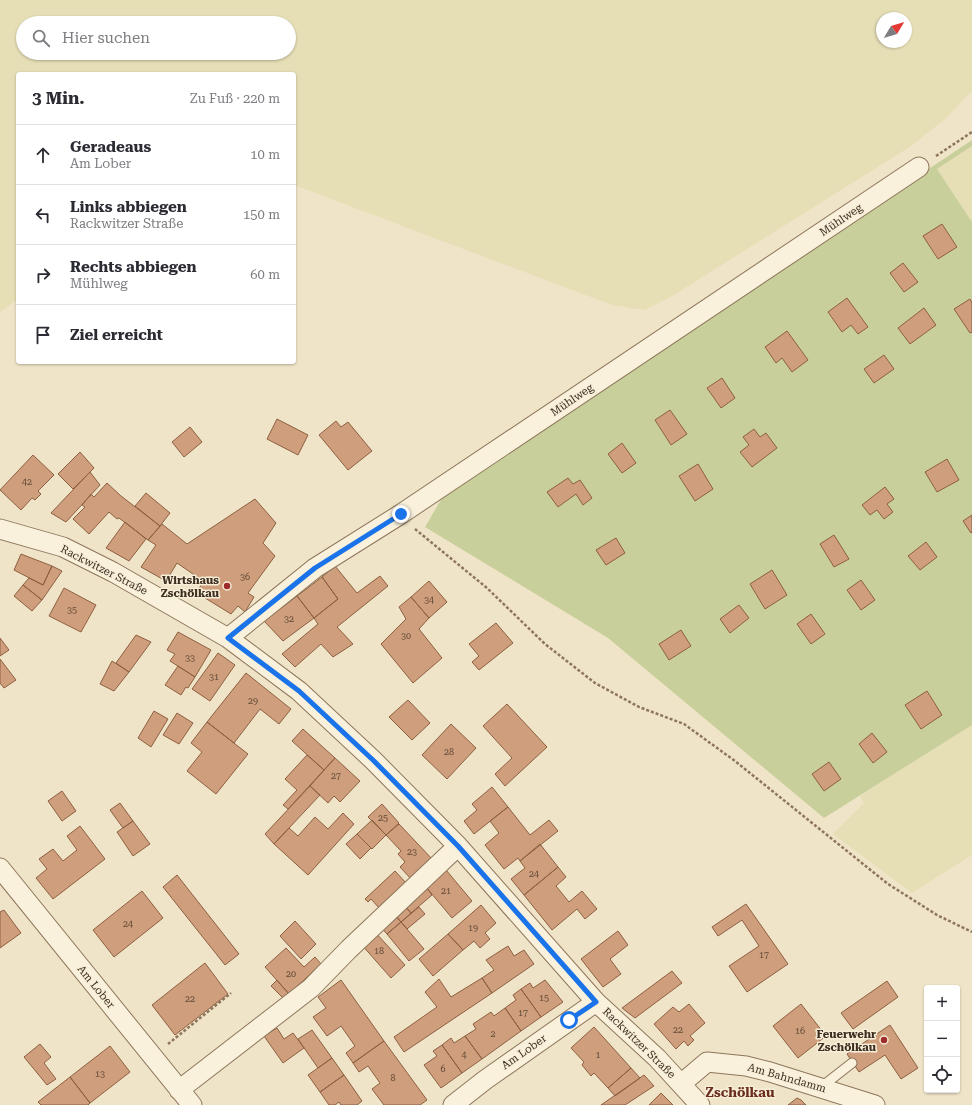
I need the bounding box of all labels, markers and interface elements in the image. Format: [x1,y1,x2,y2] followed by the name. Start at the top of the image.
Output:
[876,12,912,48] north arrow
[16,16,296,60] search box
[30,27,52,49] icon: search
[62,29,150,47] text: Hier suchen
[32,88,85,108] text: 3 Min.
[190,91,280,106] text: Zu Fuß · 220 m
[70,138,151,156] text: Geradeaus
[32,144,54,166] icon: ahead
[250,147,280,162] text: 10 m
[70,156,131,171] text: Am Lober
[70,198,187,216] text: Links abbiegen
[817,201,865,239] street label: Mühlweg
[32,204,54,226] icon: left
[243,207,280,222] text: 150 m
[70,216,183,231] text: Rackwitzer Straße
[70,258,197,276] text: Rechts abbiegen
[32,264,54,286] icon: right
[250,267,280,282] text: 60 m
[70,276,128,291] text: Mühlweg
[32,324,54,346] icon: arrive
[70,326,163,344] text: Ziel erreicht
[548,381,596,419] street label: Mühlweg
[22,477,32,487] house number: 42
[392,505,410,523] route end
[58,542,150,598] street label: Rackwitzer Straße
[240,572,250,582] house number: 36
[161,574,220,600] place label: Wirtshaus Zschölkau
[222,581,232,591] marker: Wirtshaus Zschölkau
[424,595,434,605] house number: 34
[67,605,77,615] house number: 35
[284,614,294,624] house number: 32
[401,631,411,641] house number: 30
[185,653,195,663] house number: 33
[209,672,219,682] house number: 31
[248,696,258,706] house number: 29
[444,747,454,757] house number: 28
[331,771,341,781] house number: 27
[378,813,388,823] house number: 25
[407,847,417,857] house number: 23
[529,869,539,879] house number: 24
[441,886,451,896] house number: 21
[123,919,133,929] house number: 24
[468,923,478,933] house number: 19
[374,946,384,956] house number: 18
[759,950,769,960] house number: 17
[75,963,118,1012] street label: Am Lober
[286,969,296,979] house number: 20
[924,985,960,1093] map controls
[924,985,960,1021] button: +
[539,993,549,1003] house number: 15
[185,994,195,1004] house number: 22
[600,1005,678,1081] street label: Rackwitzer Straße
[518,1008,528,1018] house number: 17
[560,1011,578,1029] route start
[924,1021,960,1057] button: −
[673,1025,683,1035] house number: 22
[795,1026,805,1036] house number: 16
[817,1028,877,1054] place label: Feuerwehr Zschölkau
[490,1029,496,1039] house number: 2
[499,1032,549,1072] street label: Am Lober
[879,1035,889,1045] marker: Feuerwehr Zschölkau
[461,1050,467,1060] house number: 4
[595,1050,601,1060] house number: 1
[924,1057,960,1093] button: locate
[746,1061,828,1095] street label: Am Bahndamm
[440,1064,446,1074] house number: 6
[95,1069,105,1079] house number: 13
[390,1073,396,1083] house number: 8
[706,1085,775,1100] district label: Zschölkau

